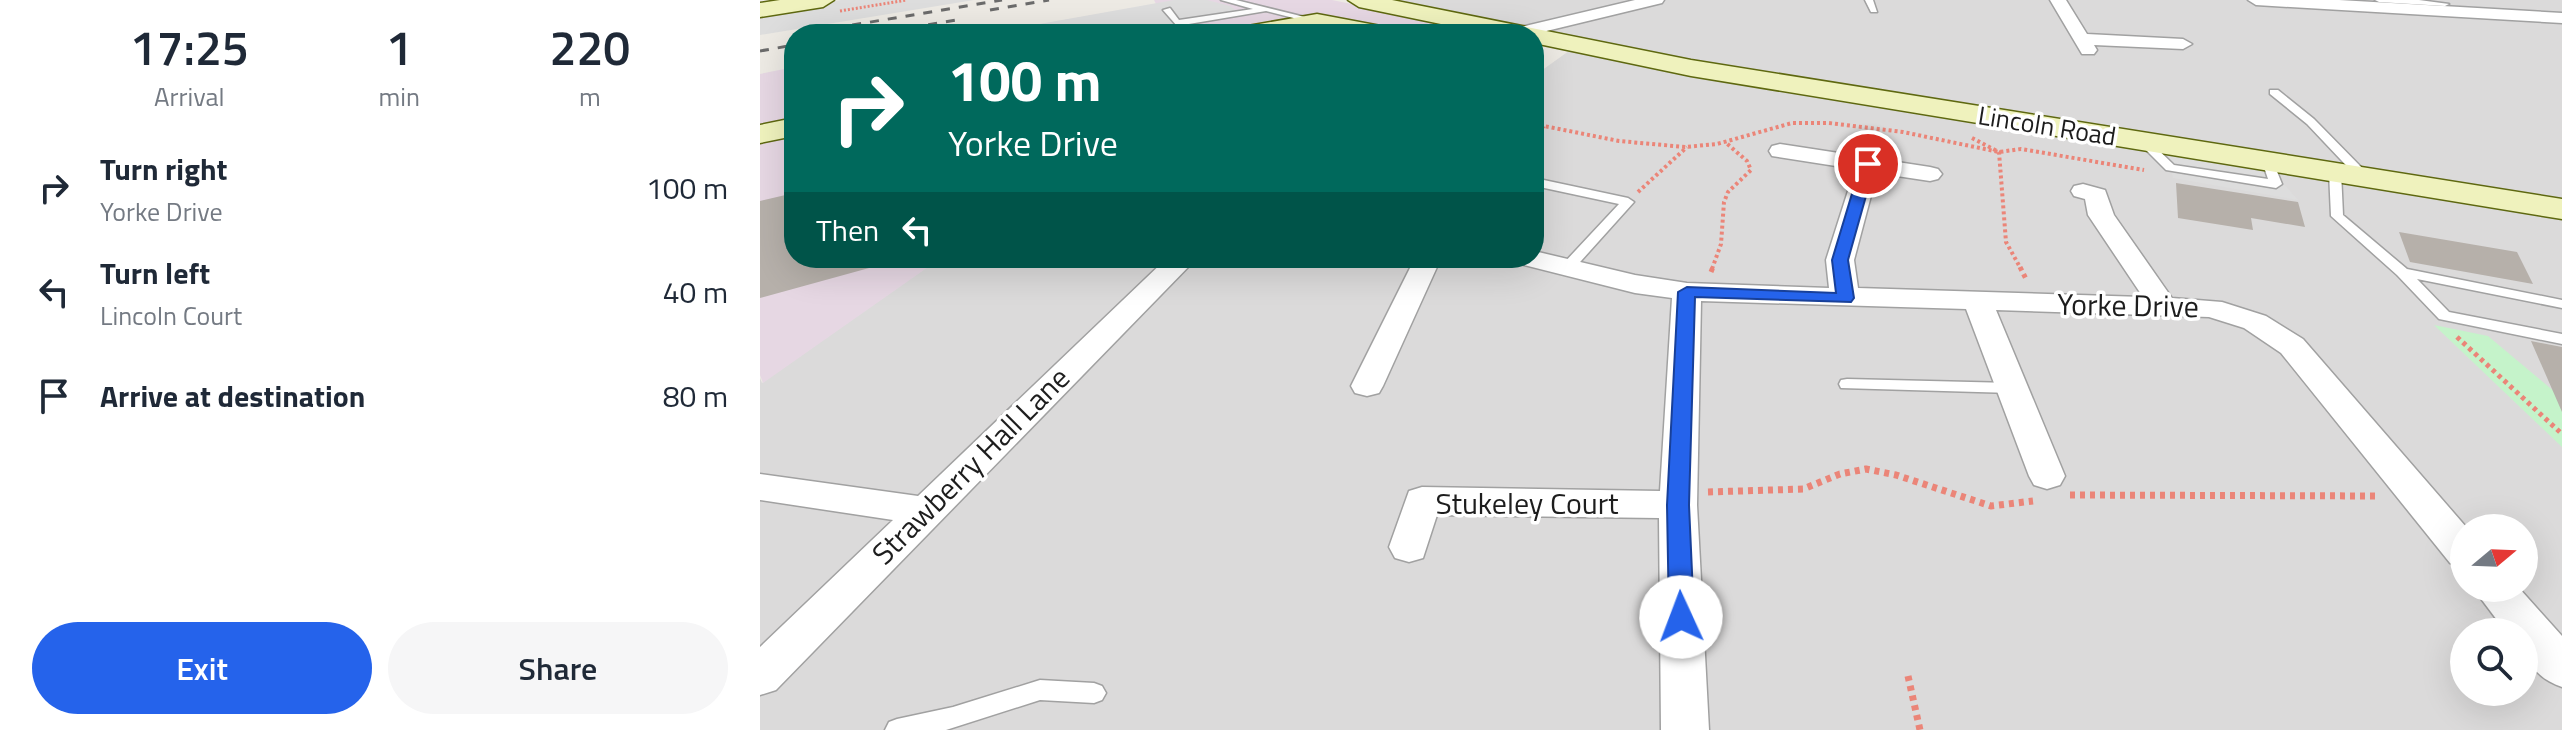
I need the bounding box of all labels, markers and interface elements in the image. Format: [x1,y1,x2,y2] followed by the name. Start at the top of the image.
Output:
[130,11,249,84] text: 17:25
[386,11,413,84] text: 1
[550,11,630,84] text: 220
[948,38,1101,123] text: 100 m
[816,56,920,160] icon: right
[154,77,224,116] text: Arrival
[378,77,420,116] text: min
[579,77,601,116] text: m
[1975,95,2119,156] street label: Lincoln Road
[948,115,1118,170] text: Yorke Drive
[1834,130,1902,198] pin
[1846,142,1890,186] icon: arrive
[100,146,228,192] text: Turn right
[646,165,728,211] text: 100 m
[32,166,76,210] icon: right
[100,192,223,231] text: Yorke Drive
[816,207,879,253] text: Then
[895,208,939,252] icon: left
[100,250,210,296] text: Turn left
[663,269,728,315] text: 40 m
[32,270,76,314] icon: left
[2057,281,2199,329] street label: Yorke Drive
[100,296,242,335] text: Lincoln Court
[861,356,1080,575] street label: Strawberry Hall Lane
[100,373,365,419] text: Arrive at destination
[663,373,728,419] text: 80 m
[32,374,76,418] icon: arrive
[1435,480,1619,526] street label: Stukeley Court
[2450,514,2538,602] north arrow
[2450,514,2538,706] map controls
[1639,575,1723,659] position arrow
[2450,618,2538,706] button: search
[32,622,372,714] button: Exit
[388,622,728,714] button: Share

